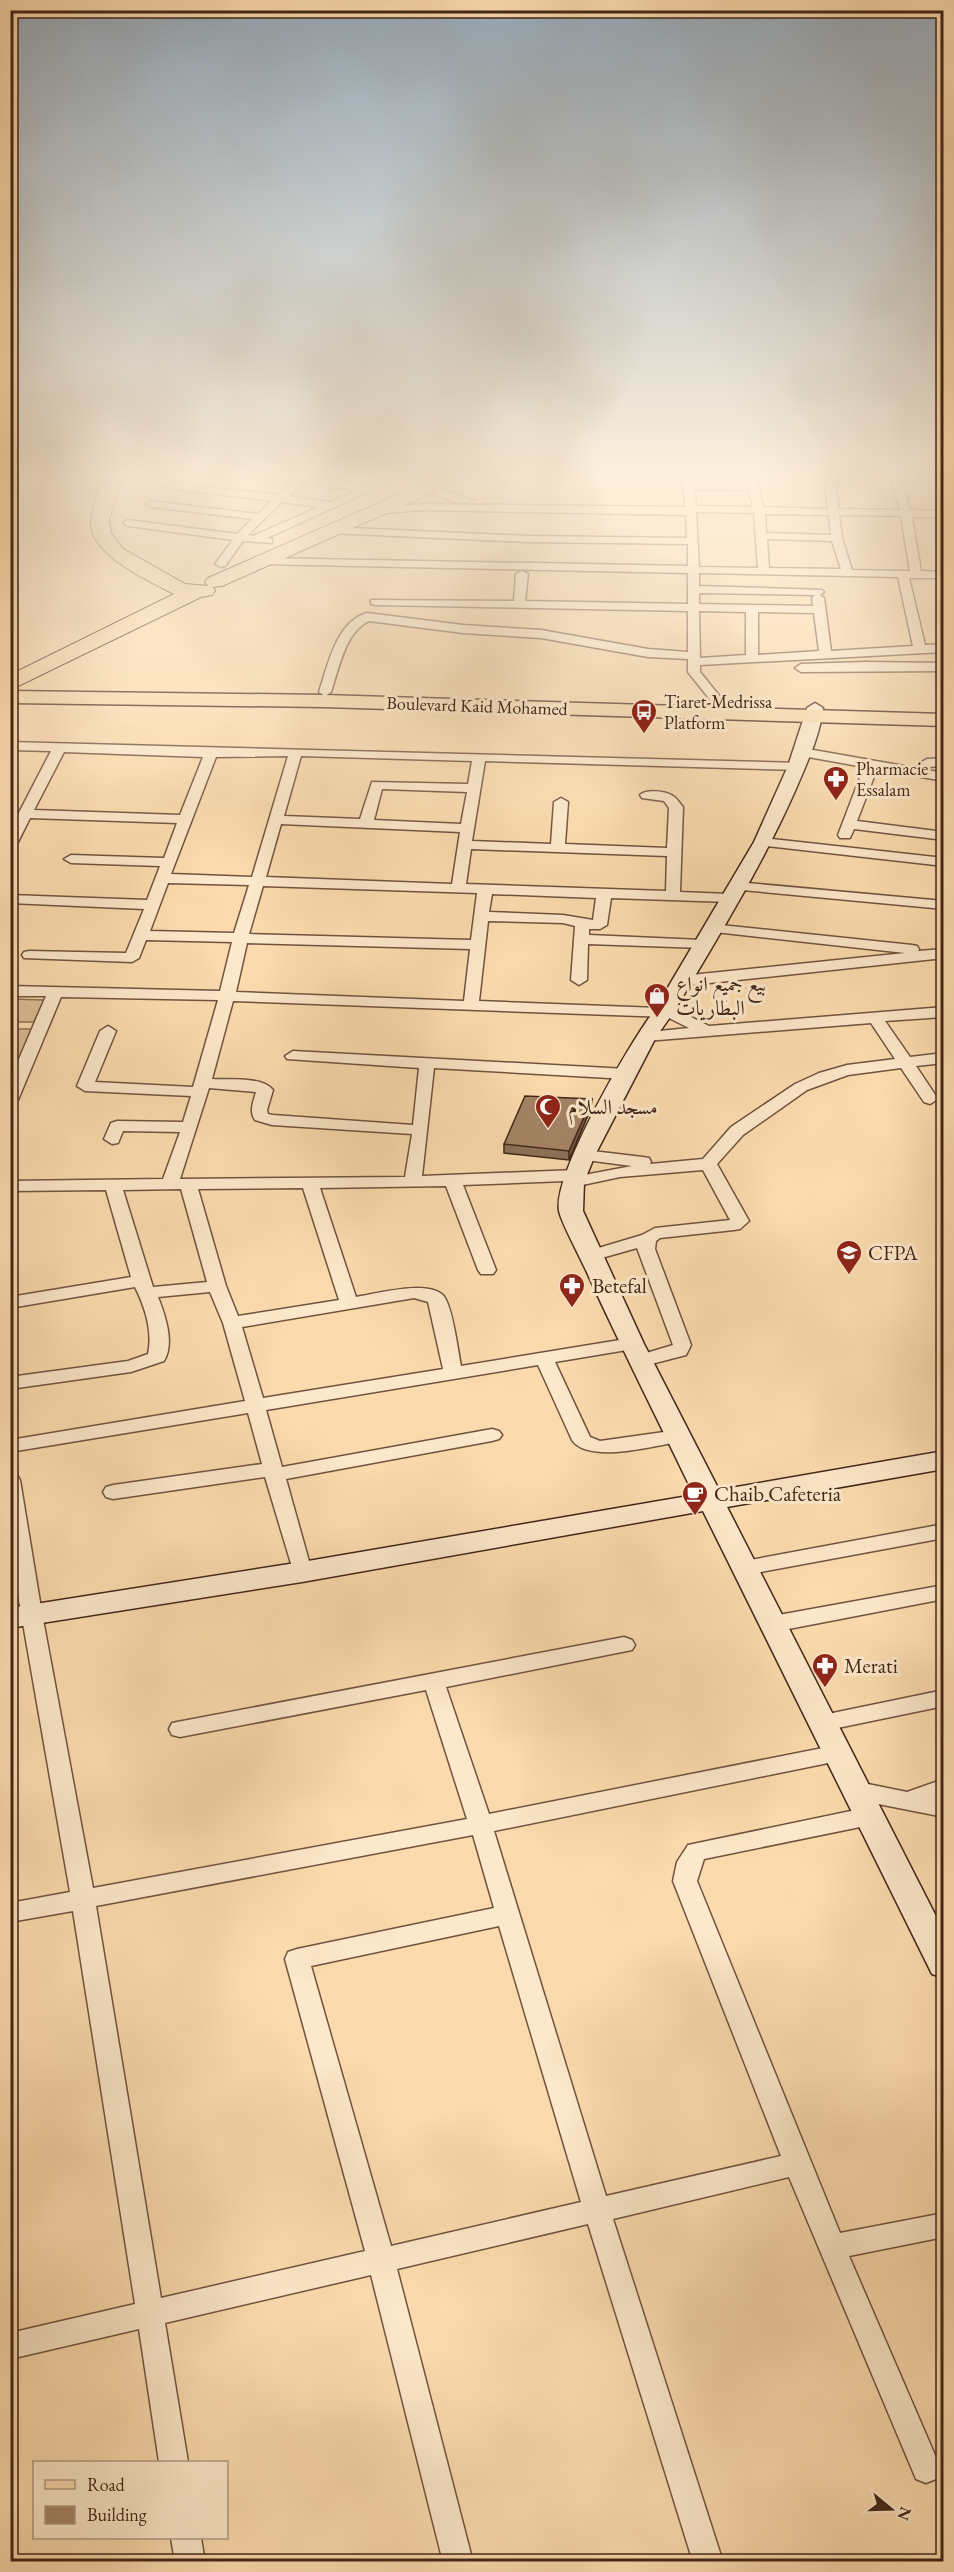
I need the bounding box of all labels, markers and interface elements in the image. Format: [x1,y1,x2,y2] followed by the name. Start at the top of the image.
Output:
[664,690,773,734] place label: Tiaret-Medrissa Platform
[386,691,569,720] street label: Boulevard Kaid Mohamed
[629,697,659,735] bus stop icon: Tiaret-Medrissa Platform
[856,757,928,801] place label: Pharmacie Essalam
[821,764,851,802] pharmacy icon: Pharmacie Essalam
[676,970,766,1021] place label: بيع جميع انواع البطاريات
[642,981,672,1019] shop icon: بيع جميع انواع البطاريات
[533,1092,563,1130] mosque icon: مسجد السلام
[568,1093,658,1125] place label: مسجد السلام
[834,1238,864,1276] school or university icon: CFPA
[868,1239,918,1266] place label: CFPA
[557,1271,587,1309] pharmacy icon: Betefal
[592,1272,647,1299] place label: Betefal
[680,1479,710,1517] cafe icon: Chaib Cafeteria
[714,1480,842,1507] place label: Chaib Cafeteria
[810,1651,840,1689] pharmacy icon: Merati
[844,1652,898,1679] place label: Merati
[33,2461,228,2539] legend
[87,2473,126,2496] text: Road
[861,2479,921,2539] north arrow
[87,2503,147,2526] text: Building
[893,2504,917,2523] text: N

